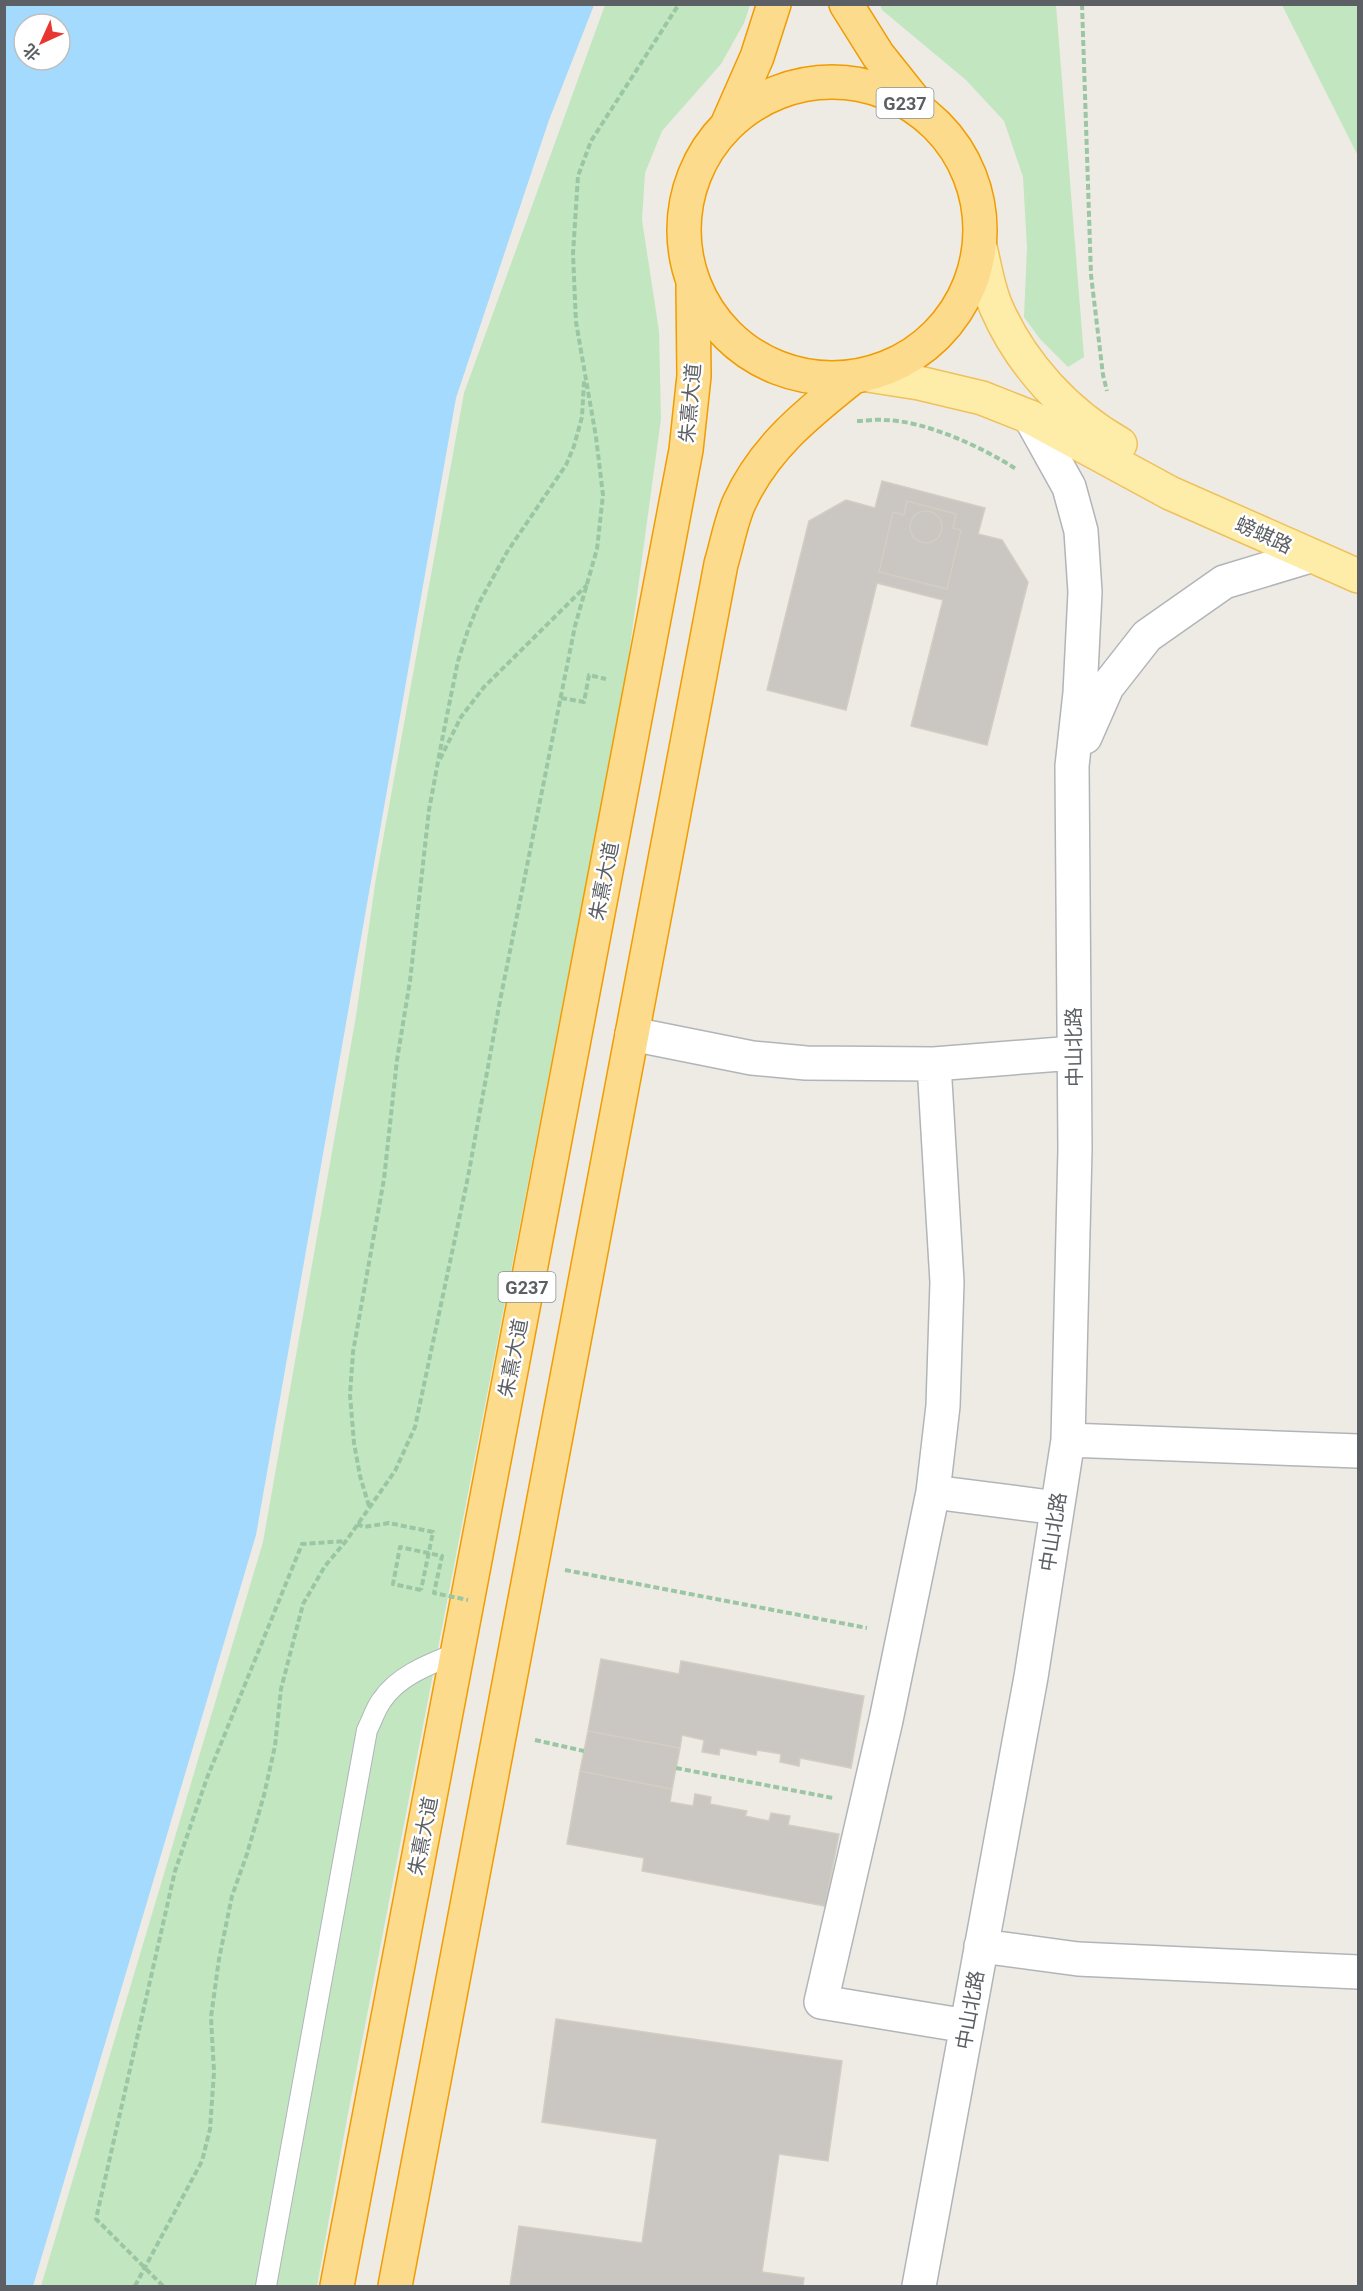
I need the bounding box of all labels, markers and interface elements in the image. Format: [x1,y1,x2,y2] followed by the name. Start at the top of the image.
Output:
[12,12,72,72] north arrow
[19,40,44,65] text: 北
[876,88,934,118] road number: G237
[675,362,705,444] street label: 朱熹大道
[1232,511,1296,559] street label: 螃蜞路
[585,839,623,923] street label: 朱熹大道
[1061,1007,1087,1087] street label: 中山北路
[498,1272,556,1302] road number: G237
[494,1316,532,1400] street label: 朱熹大道
[1035,1491,1071,1573] street label: 中山北路
[404,1794,442,1878] street label: 朱熹大道
[951,1969,989,2051] street label: 中山北路

